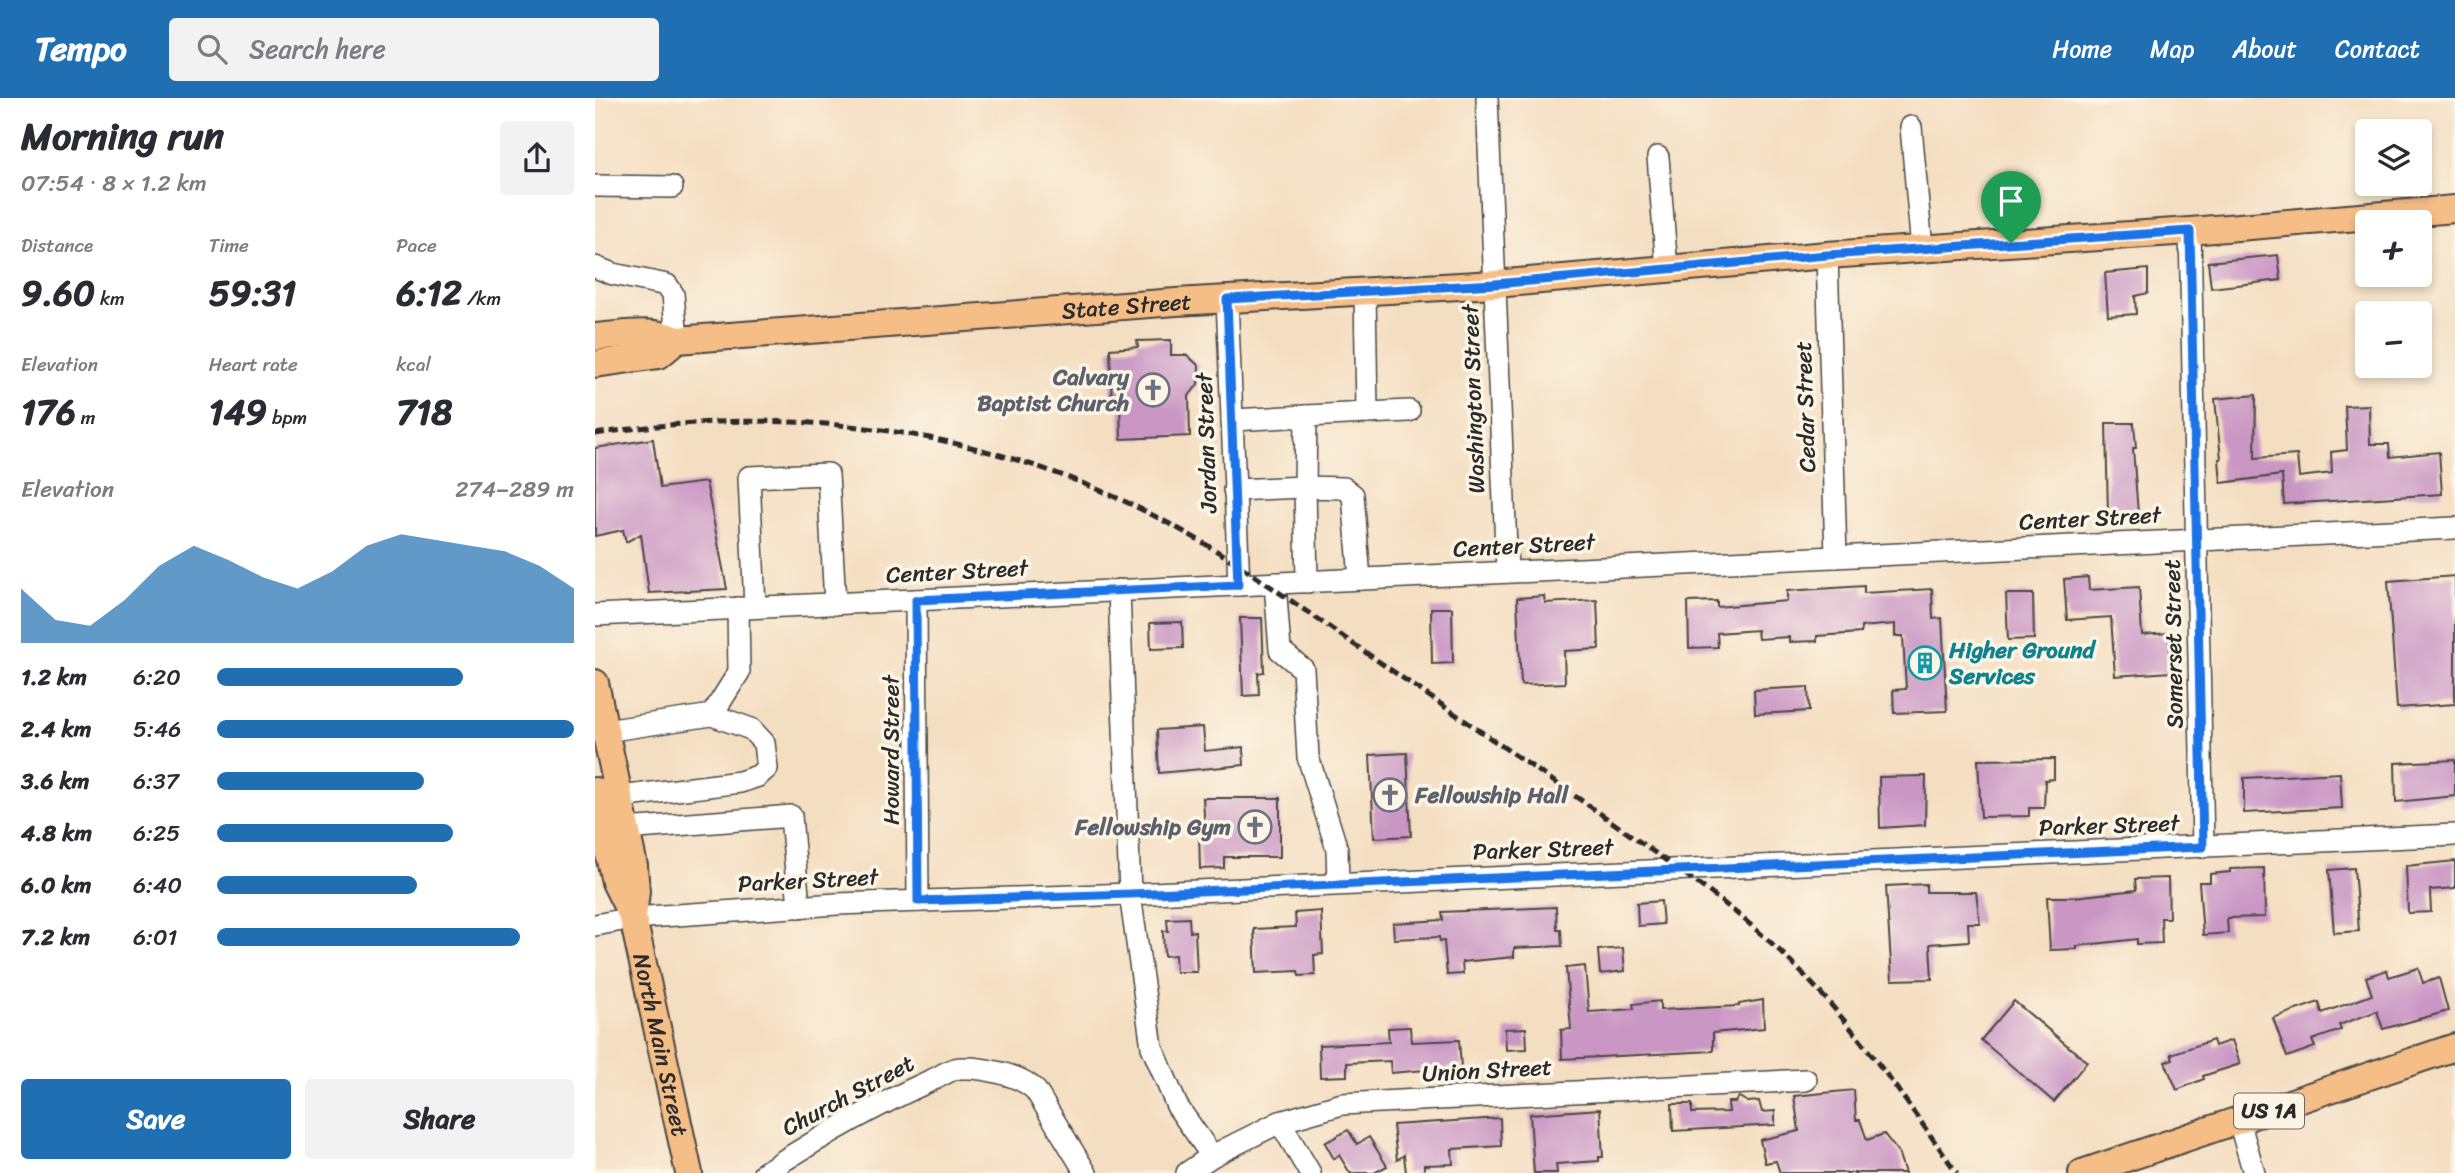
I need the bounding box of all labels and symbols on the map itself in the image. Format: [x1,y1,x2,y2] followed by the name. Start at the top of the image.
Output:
[1981,171,2041,243] pin
[1060,281,1193,332] street label: State Street
[1450,302,1497,494] street label: Washington Street
[1783,341,1828,473] street label: Cedar Street
[977,357,1130,424] place label: Calvary Baptist Church
[1134,371,1172,409] church icon: Calvary Baptist Church
[1184,371,1229,515] street label: Jordan Street
[2018,494,2164,543] street label: Center Street
[1452,521,1598,570] street label: Center Street
[885,547,1031,596] street label: Center Street
[2152,559,2195,729] street label: Somerset Street
[1948,630,2096,697] place label: Higher Ground Services
[1906,644,1944,682] building icon: Higher Ground Services
[871,673,912,825] street label: Howard Street
[1414,775,1570,816] place label: Fellowship Hall
[1371,776,1409,814] church icon: Fellowship Hall
[2038,803,2182,848] street label: Parker Street
[1074,807,1231,848] place label: Fellowship Gym
[1236,808,1274,846] church icon: Fellowship Gym
[1472,827,1616,872] street label: Parker Street
[737,856,881,905] street label: Parker Street
[620,949,700,1140] street label: North Main Street
[774,1043,922,1148] street label: Church Street
[1421,1047,1553,1094] street label: Union Street
[2234,1094,2304,1128] road number: US 1A

